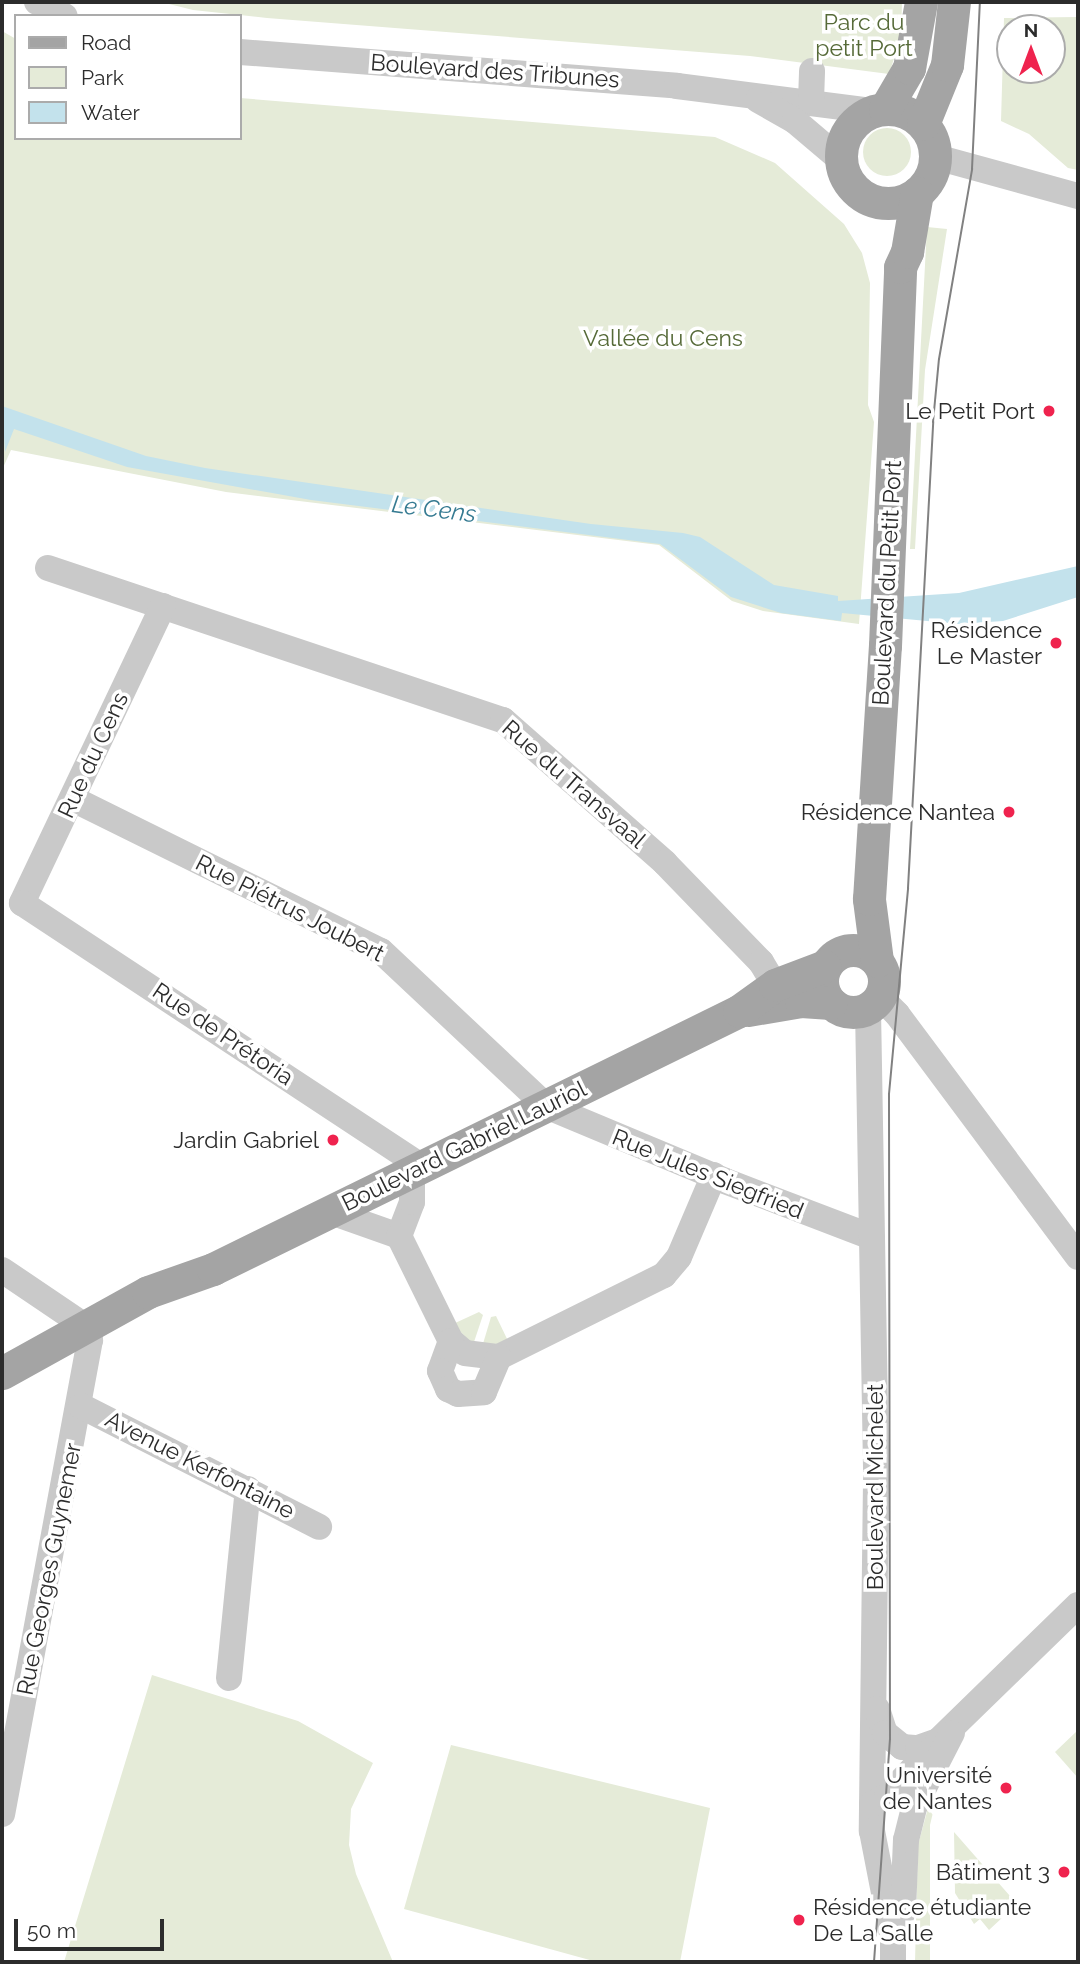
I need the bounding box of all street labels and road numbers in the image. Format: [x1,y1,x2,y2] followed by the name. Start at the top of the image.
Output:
[369,49,621,93] street label: Boulevard des Tribunes
[867,460,907,706] street label: Boulevard du Petit Port
[52,688,134,822] street label: Rue du Cens
[496,714,652,854] street label: Rue du Transvaal
[191,848,389,968] street label: Rue Piétrus Joubert
[147,977,299,1091] street label: Rue de Prétoria
[337,1075,591,1217] street label: Boulevard Gabriel Lauriol
[608,1123,808,1225] street label: Rue Jules Siegfried
[861,1384,889,1590] street label: Boulevard Michelet
[101,1405,299,1525] street label: Avenue Kerfontaine
[11,1441,87,1697] street label: Rue Georges Guynemer

